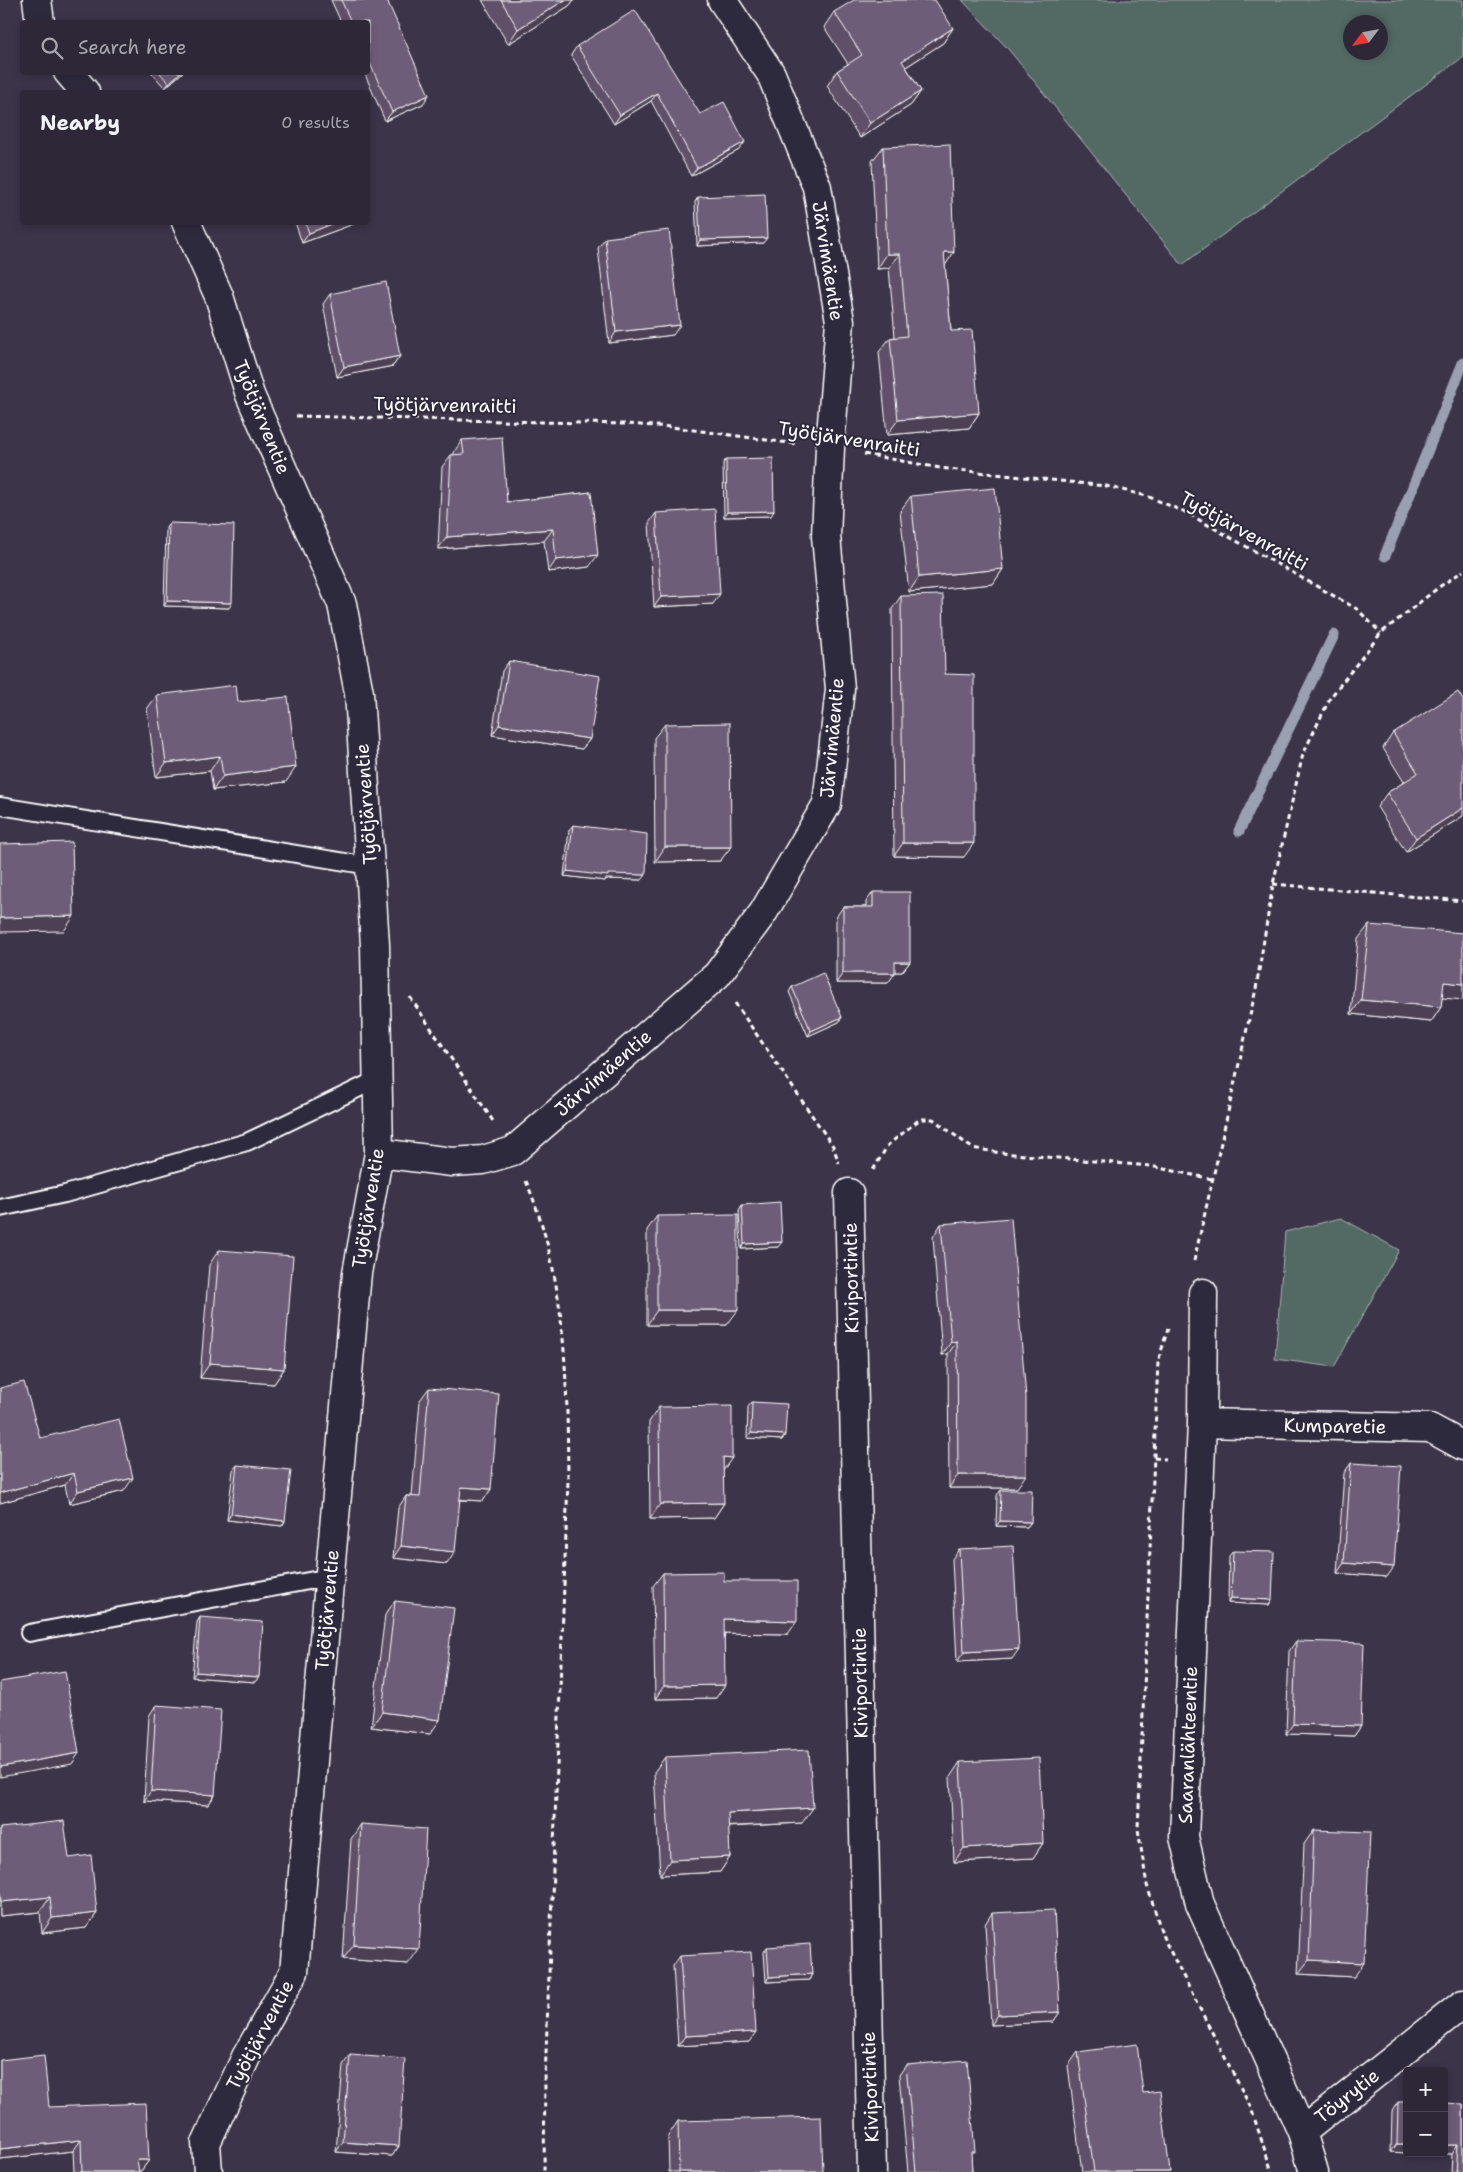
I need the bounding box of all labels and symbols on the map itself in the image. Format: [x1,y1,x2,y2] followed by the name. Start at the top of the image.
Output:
[1343,15,1388,60] north arrow
[806,199,850,323] street label: Järvimäentie
[228,356,296,478] street label: Työtjärventie
[373,391,517,419] street label: Työtjärvenraitti
[776,415,922,463] street label: Työtjärvenraitti
[1175,485,1313,577] street label: Työtjärvenraitti
[814,677,850,799] street label: Järvimäentie
[349,743,383,865] street label: Työtjärventie
[549,1024,657,1122] street label: Järvimäentie
[346,1146,390,1270] street label: Työtjärventie
[838,1222,864,1334] street label: Kiviportintie
[1283,1413,1387,1439] street label: Kumparetie
[309,1549,345,1671] street label: Työtjärventie
[847,1627,873,1739] street label: Kiviportintie
[1173,1666,1203,1824] street label: Saaranlähteentie
[220,1976,300,2094] street label: Työtjärventie
[856,2031,884,2143] street label: Kiviportintie
[1309,2063,1385,2129] street label: Töyrytie

